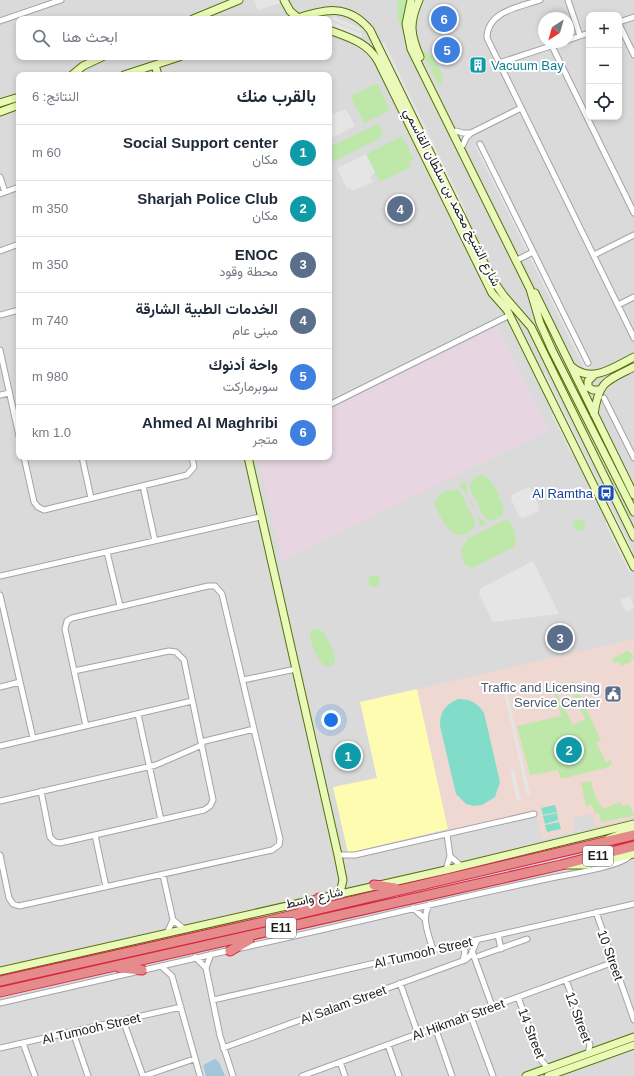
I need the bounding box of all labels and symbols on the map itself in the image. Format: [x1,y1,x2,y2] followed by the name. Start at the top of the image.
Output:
[431,4,457,34] pin: 6
[538,12,574,48] north arrow
[434,35,460,65] pin: 5
[468,55,488,75] building icon: Vacuum Bay
[491,58,564,73] place label: Vacuum Bay
[398,106,504,290] street label: شارع الشيخ محمد بن سلطان القاسمي
[387,194,413,224] pin: 4
[596,483,616,503] bus stop icon: Al Ramtha
[532,486,594,501] place label: Al Ramtha
[547,623,573,653] pin: 3
[481,680,601,710] place label: Traffic and Licensing Service Center
[603,684,623,704] public building icon: Traffic and Licensing Service Center
[321,710,341,730] your location
[556,735,582,765] pin: 2
[335,741,361,771] pin: 1
[583,846,613,866] road number: E11
[284,884,345,913] street label: شارع واسط
[266,918,296,938] road number: E11
[594,928,627,983] street label: 10 Street
[372,934,474,971] street label: Al Tumooh Street
[298,982,389,1027] street label: Al Salam Street
[562,990,595,1045] street label: 12 Street
[410,996,507,1043] street label: Al Hikmah Street
[515,1006,548,1061] street label: 14 Street
[40,1010,142,1047] street label: Al Tumooh Street

